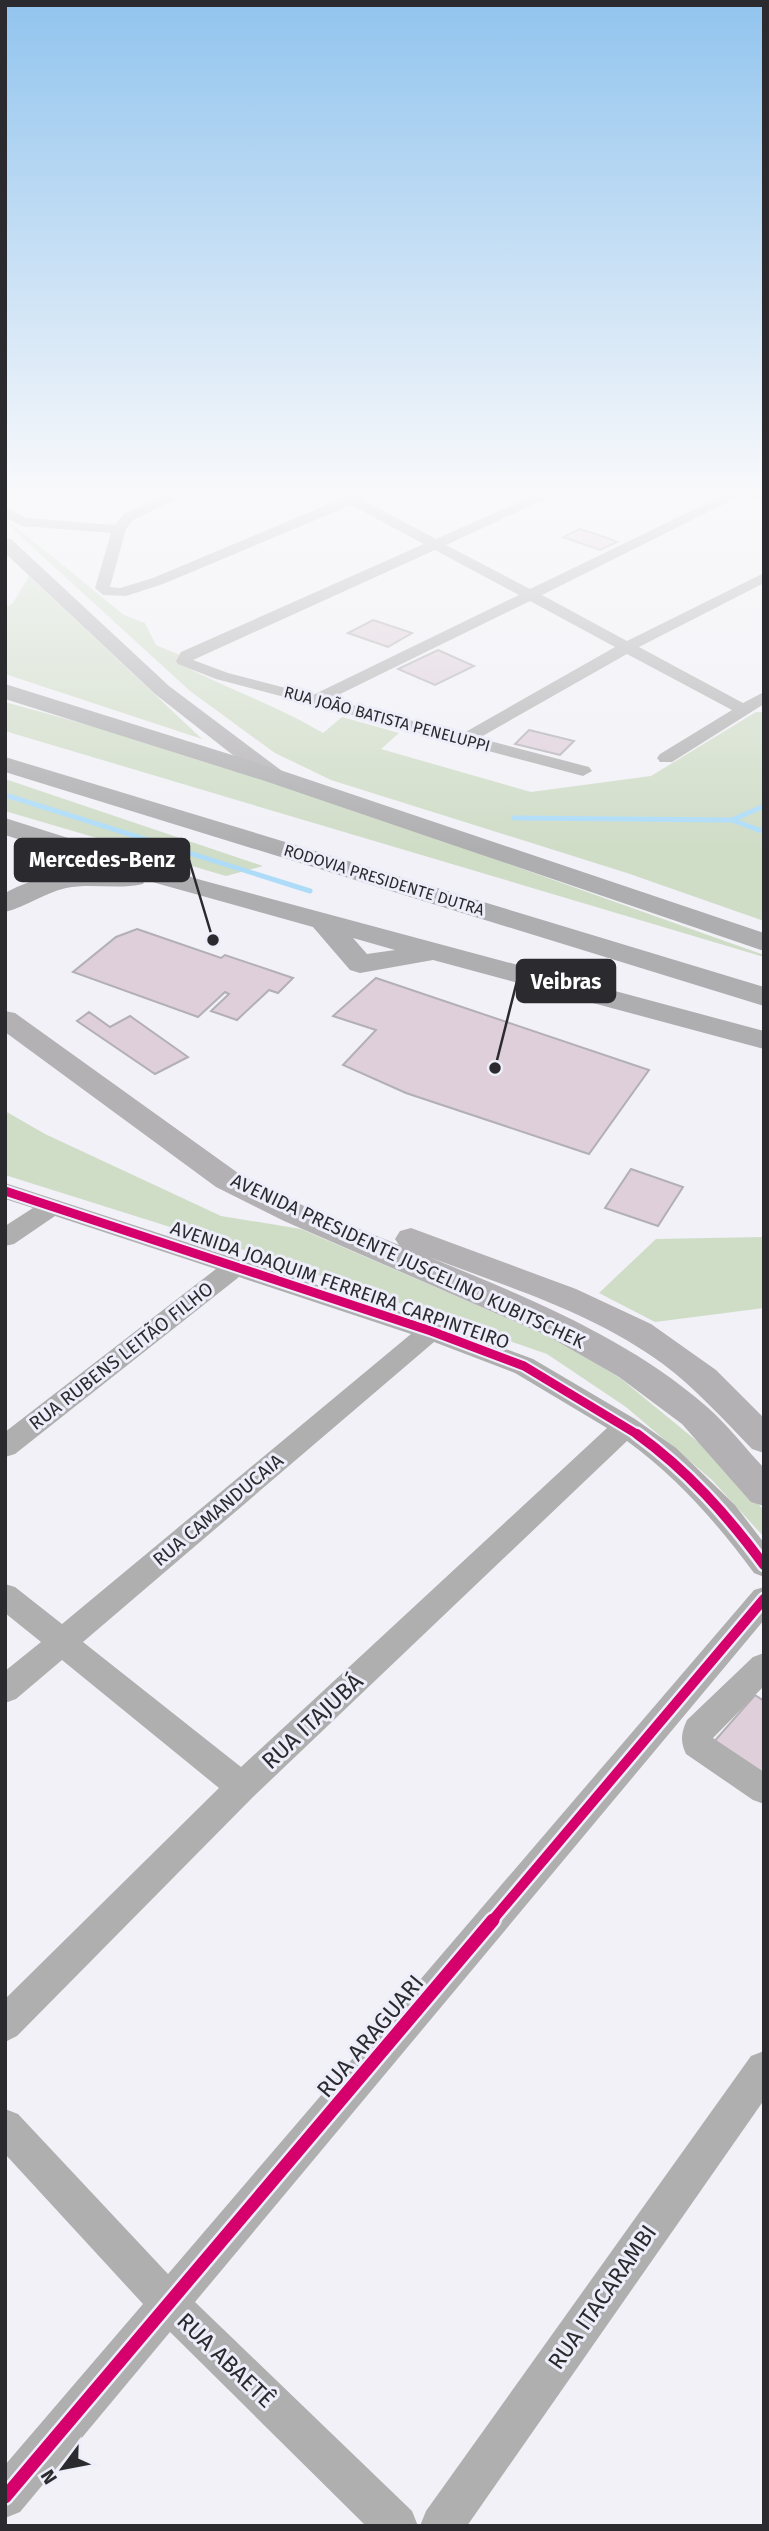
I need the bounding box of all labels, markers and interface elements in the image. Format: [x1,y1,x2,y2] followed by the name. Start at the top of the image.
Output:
[282,682,492,756] street label: RUA JOÃO BATISTA PENELUPPI
[15,839,189,881] callout: Mercedes-Benz
[281,840,487,920] street label: RODOVIA PRESIDENTE DUTRA
[29,847,175,873] text: Mercedes-Benz
[517,960,615,1002] callout: Veibras
[530,969,601,995] text: Veibras
[227,1169,589,1354] street label: AVENIDA PRESIDENTE JUSCELINO KUBITSCHEK
[168,1216,512,1354] street label: AVENIDA JOAQUIM FERREIRA CARPINTEIRO
[24,1277,218,1435] street label: RUA RUBENS LEITÃO FILHO
[148,1449,288,1571] street label: RUA CAMANDUCAIA
[255,1666,369,1775] street label: RUA ITAJUBÁ
[311,1969,429,2103] street label: RUA ARAGUARI
[542,2219,662,2375] street label: RUA ITACARAMBI
[171,2307,281,2413] street label: RUA ABAETÊ
[28,2433,98,2503] north arrow
[36,2465,62,2488] text: N

